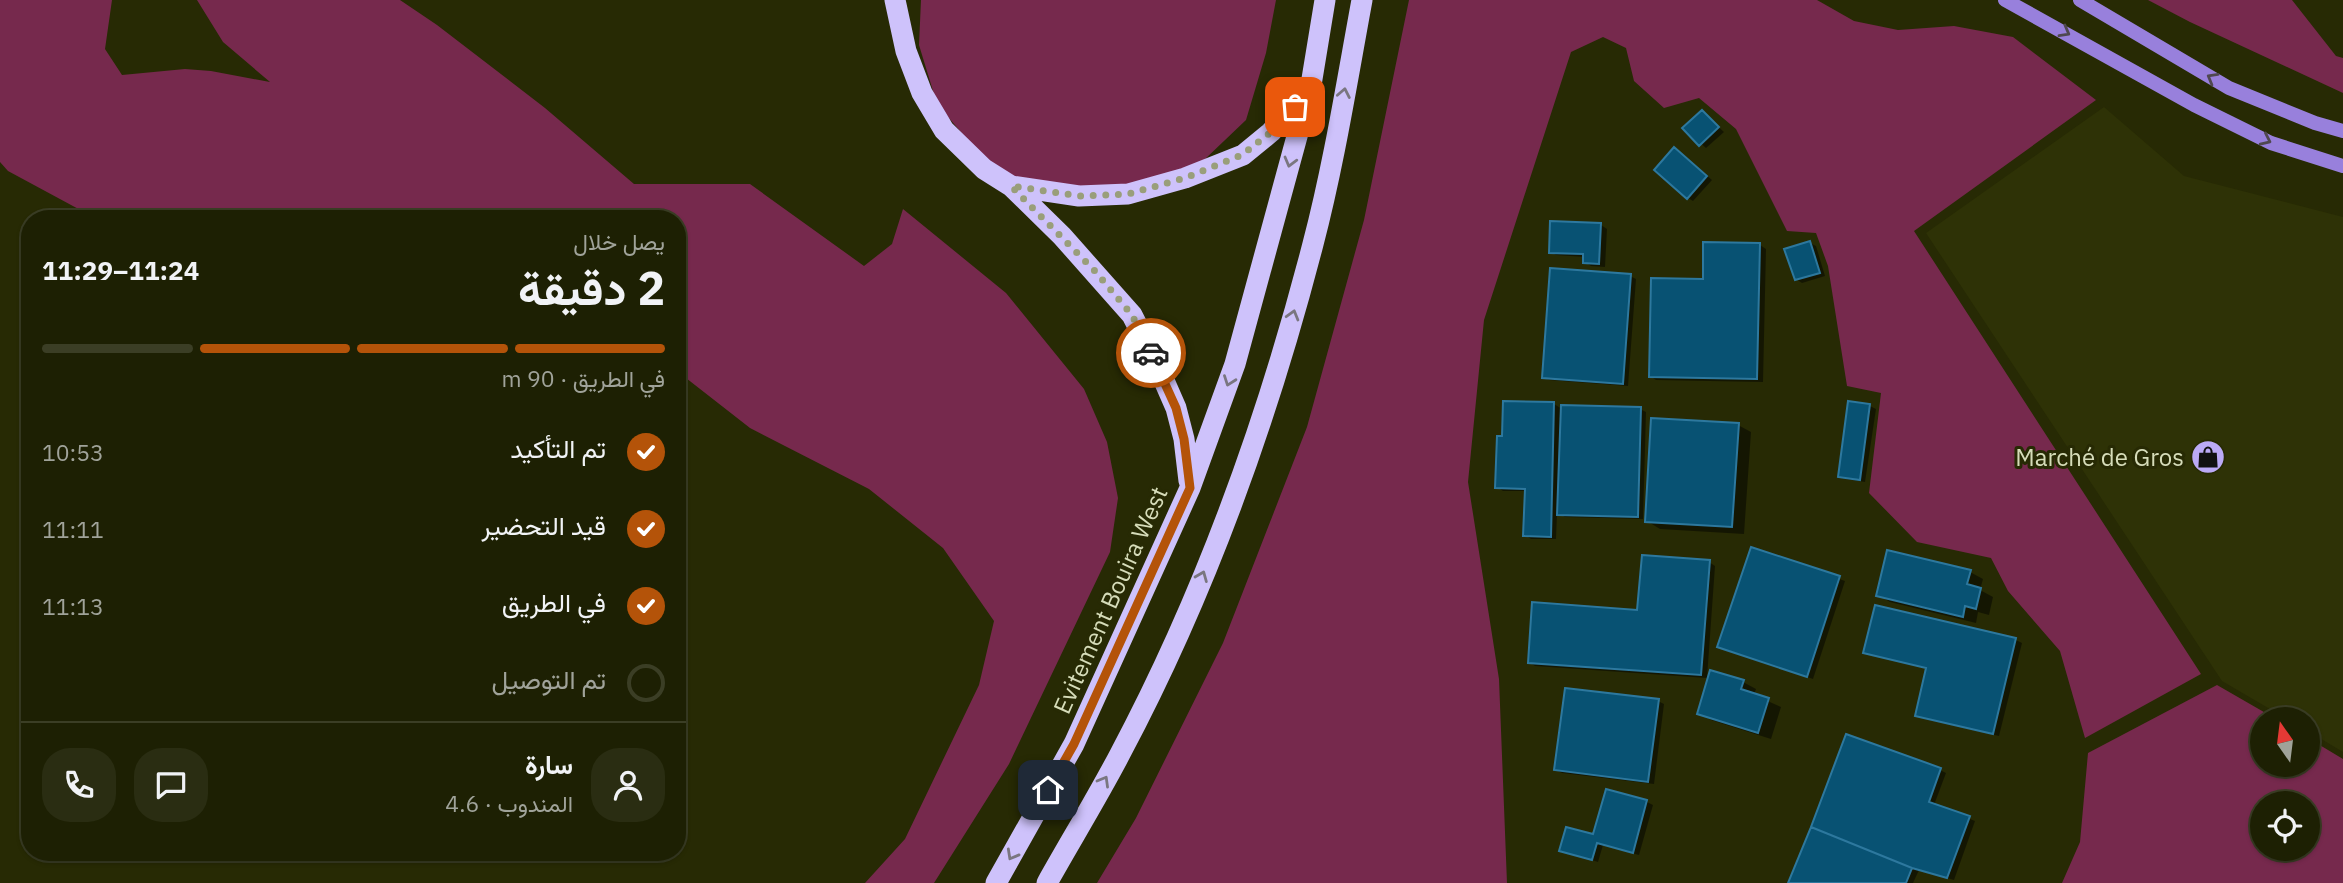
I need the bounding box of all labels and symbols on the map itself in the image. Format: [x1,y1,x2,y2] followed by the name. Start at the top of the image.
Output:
[2058,24,2071,37] one-way arrow
[2206,73,2219,86] one-way arrow
[1265,77,1325,137] pin
[1336,87,1351,99] one-way arrow
[2259,132,2271,146] one-way arrow
[1284,156,1298,168] one-way arrow
[1285,309,1299,321] one-way arrow
[1116,318,1186,388] courier
[1223,375,1237,387] one-way arrow
[2189,438,2227,476] shop icon: Marché de Gros
[2015,441,2184,473] place label: Marché de Gros
[1046,481,1174,719] street label: Evitement Bouira West
[1193,570,1207,582] one-way arrow
[2250,707,2320,777] north arrow
[1018,760,1078,820] pin
[1096,776,1109,789] one-way arrow
[1007,847,1020,860] one-way arrow

